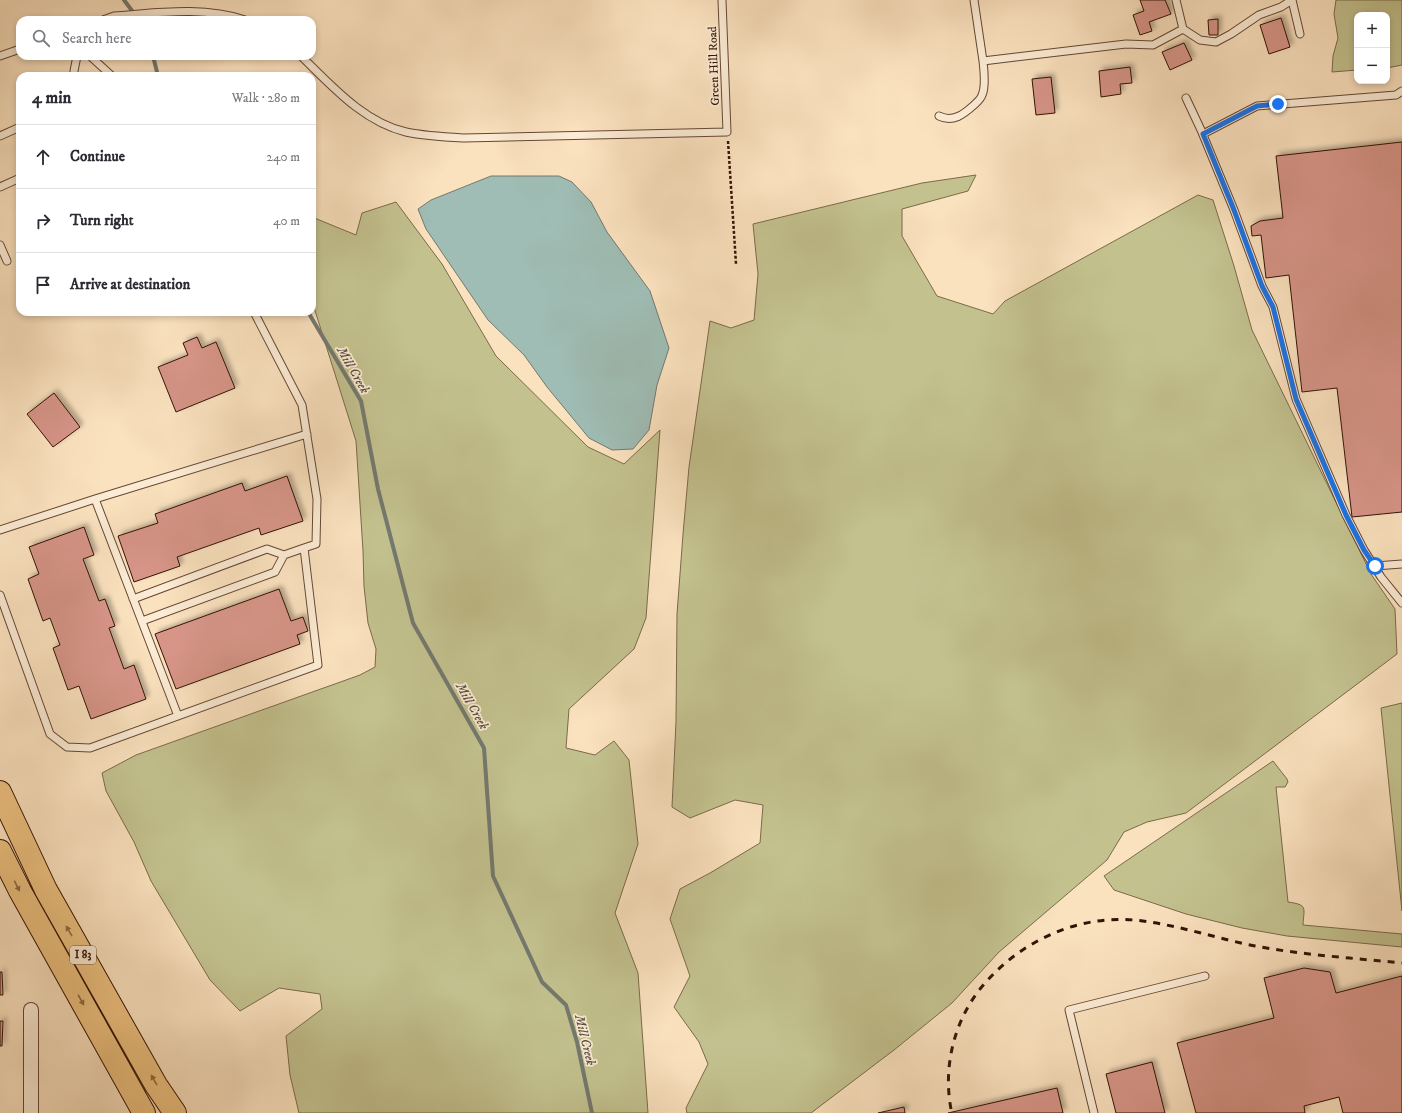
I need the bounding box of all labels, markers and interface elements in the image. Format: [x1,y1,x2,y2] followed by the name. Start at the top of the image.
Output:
[1354,12,1390,84] map controls
[1354,12,1390,48] button: +
[16,16,316,60] search box
[705,26,723,106] street label: Green Hill Road
[30,27,52,49] icon: search
[62,29,131,48] text: Search here
[1354,48,1390,84] button: −
[32,87,71,109] text: 4 min
[232,90,300,106] text: Walk · 280 m
[1269,95,1287,113] route end
[32,146,54,168] icon: ahead
[70,147,125,166] text: Continue
[267,149,300,165] text: 240 m
[32,210,54,232] icon: right
[70,211,133,230] text: Turn right
[273,213,300,229] text: 40 m
[32,274,54,296] icon: arrive
[70,275,190,294] text: Arrive at destination
[333,343,373,397] water label: Mill Creek
[1366,557,1384,575] route start
[452,679,492,733] water label: Mill Creek
[14,880,21,892] one-way arrow
[66,925,73,937] one-way arrow
[70,946,96,964] road number: I 83
[77,994,84,1005] one-way arrow
[571,1012,599,1068] water label: Mill Creek
[151,1075,158,1086] one-way arrow

